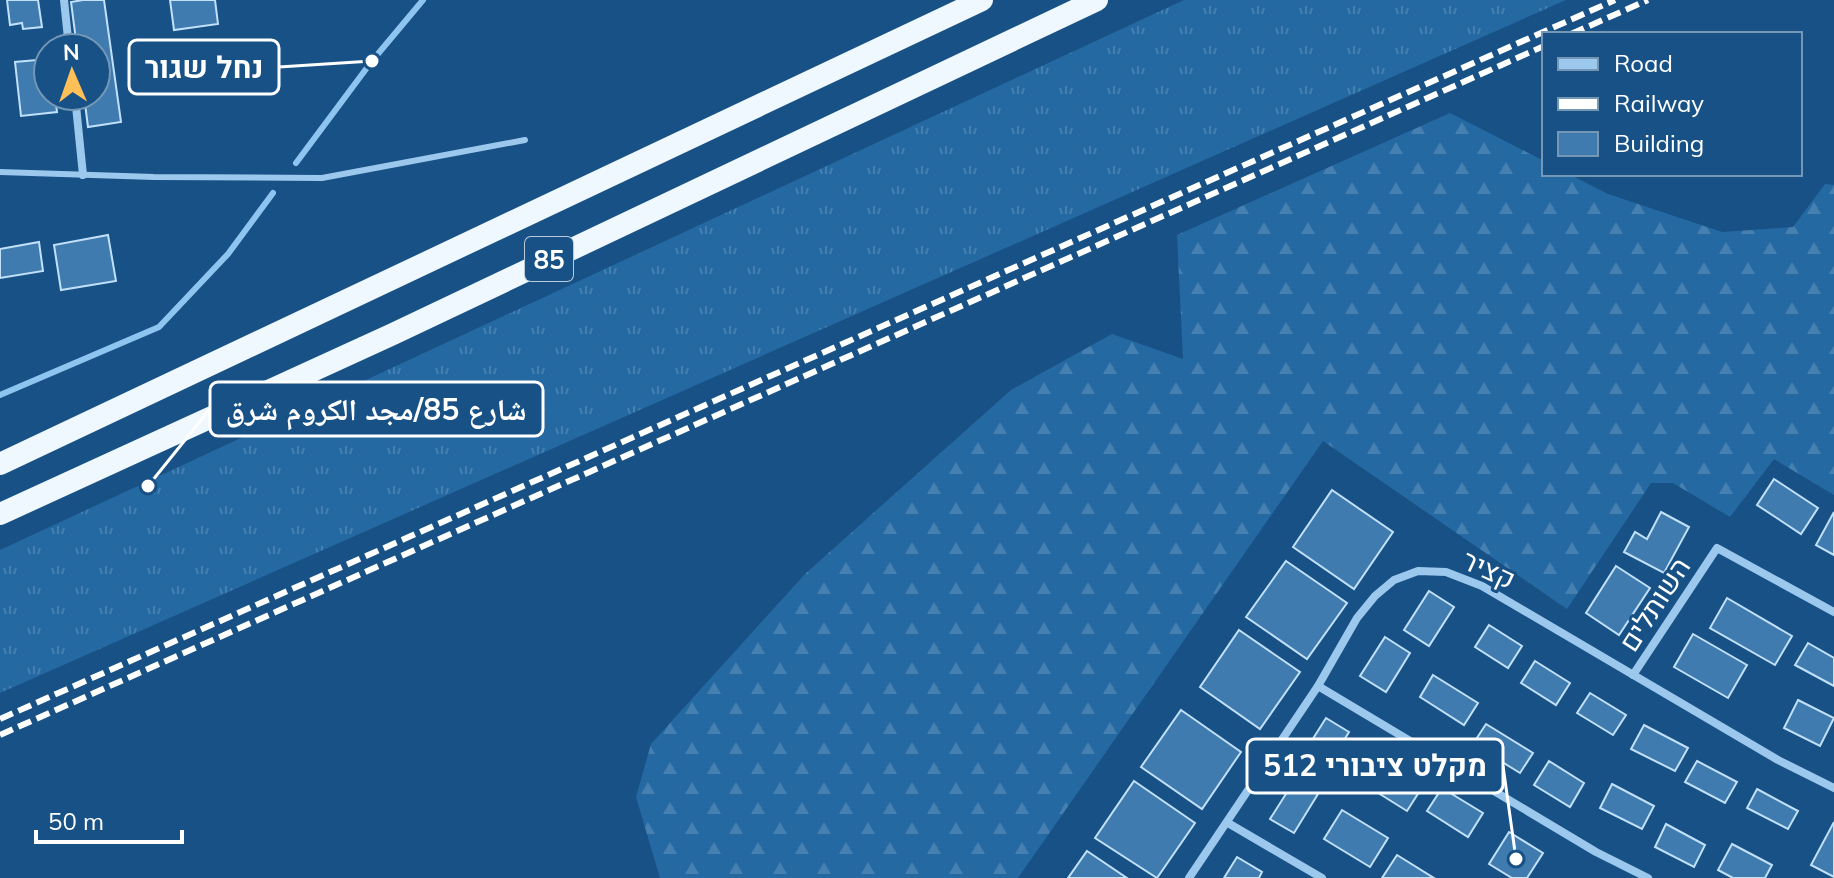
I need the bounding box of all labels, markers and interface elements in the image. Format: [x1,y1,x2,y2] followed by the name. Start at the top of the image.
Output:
[32,32,112,112] north arrow
[1542,32,1802,176] legend
[63,38,80,66] text: N
[129,40,279,94] callout: נחל שגור
[145,48,263,86] text: נחל שגור
[1614,48,1673,78] text: Road
[1614,88,1704,118] text: Railway
[1614,128,1704,158] text: Building
[525,237,573,281] road number: 85
[210,382,543,436] callout: شارع 85/مجد الكروم شرق
[226,390,526,431] text: شارع 85/مجد الكروم شرق
[1457,542,1521,596] street label: קציר
[1611,550,1697,658] street label: השותלים
[1247,739,1503,793] callout: מקלט ציבורי 512
[1263,746,1487,784] text: מקלט ציבורי 512
[36,794,182,844] scale bar
[48,806,104,836] text: 50 m

